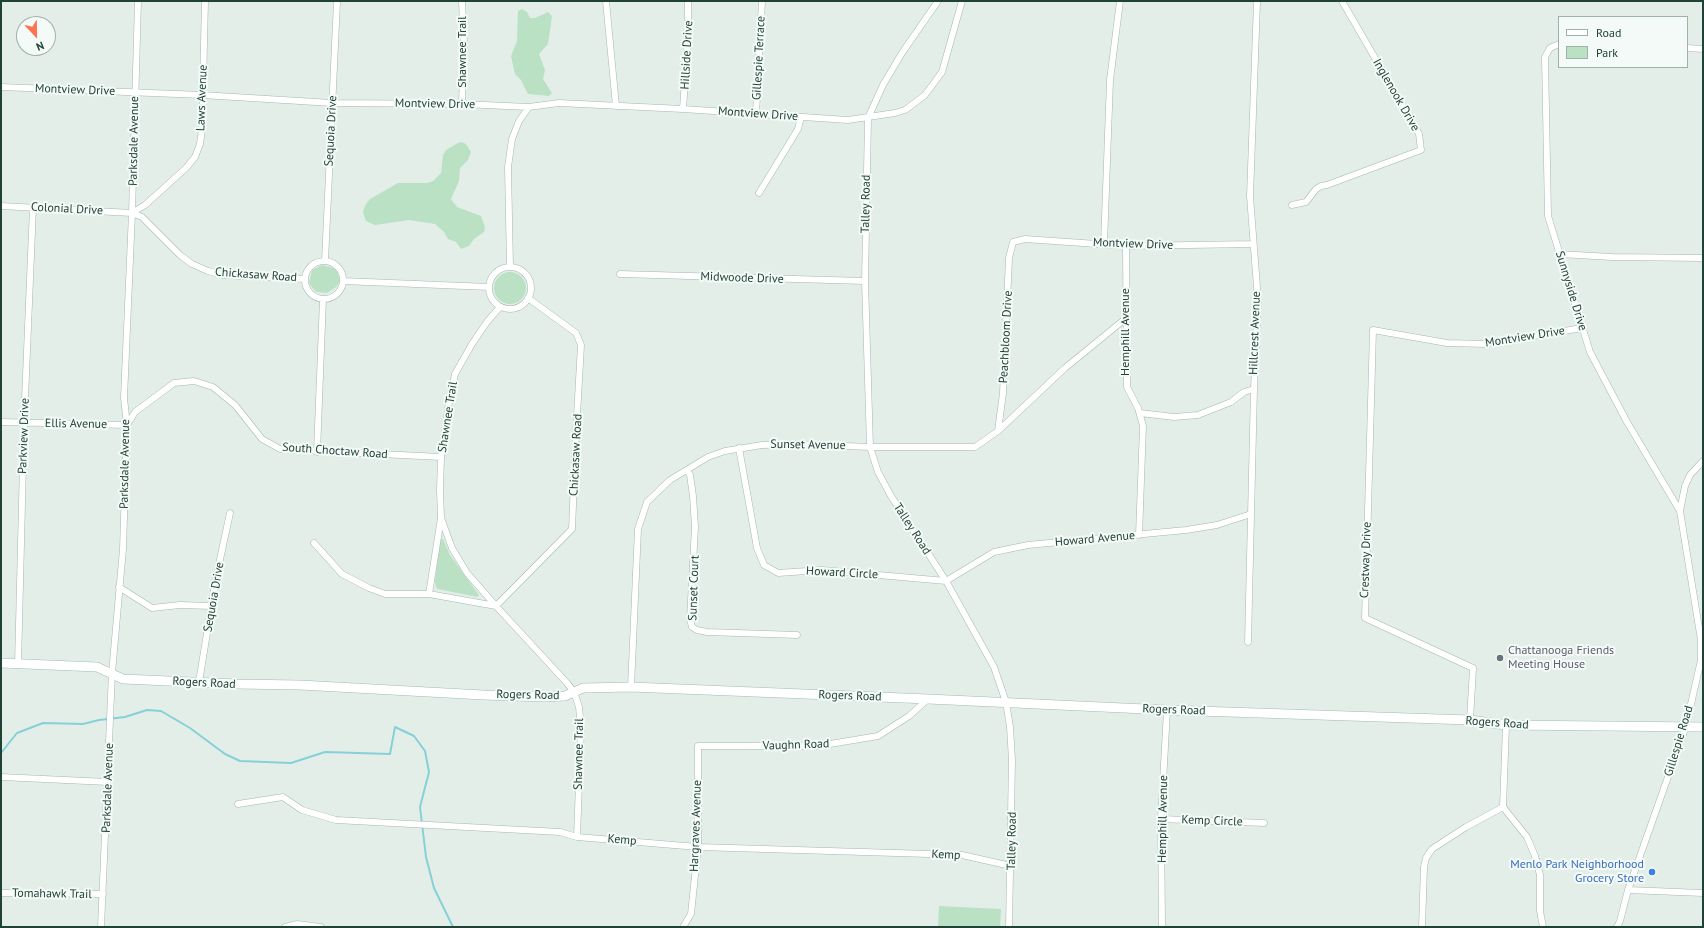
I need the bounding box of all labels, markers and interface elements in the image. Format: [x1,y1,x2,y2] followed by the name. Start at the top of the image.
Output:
[16,16,56,56] north arrow
[456,16,470,88] street label: Shawnee Trail
[750,16,768,100] street label: Gillespie Terrace
[1558,16,1688,68] legend
[678,20,696,90] street label: Hillside Drive
[1596,25,1621,40] text: Road
[34,38,46,54] text: N
[1596,45,1618,60] text: Park
[1369,56,1423,134] street label: Inglenook Drive
[194,65,210,131] street label: Laws Avenue
[35,81,115,99] street label: Montview Drive
[322,95,340,167] street label: Sequoia Drive
[126,96,142,186] street label: Parksdale Avenue
[395,96,475,112] street label: Montview Drive
[717,104,799,124] street label: Montview Drive
[858,175,874,233] street label: Talley Road
[31,200,103,218] street label: Colonial Drive
[1093,235,1173,253] street label: Montview Drive
[1552,249,1590,333] street label: Sunnyside Drive
[215,265,297,285] street label: Chickasaw Road
[700,269,784,287] street label: Midwoode Drive
[1119,288,1133,376] street label: Hemphill Avenue
[996,290,1016,384] street label: Peachbloom Drive
[1246,291,1264,375] street label: Hillcrest Avenue
[1484,324,1566,350] street label: Montview Drive
[435,380,461,454] street label: Shawnee Trail
[15,398,33,474] street label: Parkview Drive
[567,414,585,496] street label: Chickasaw Road
[45,416,107,432] street label: Ellis Avenue
[117,419,133,509] street label: Parksdale Avenue
[770,437,846,453] street label: Sunset Avenue
[282,440,388,462] street label: South Choctaw Road
[890,501,934,557] street label: Talley Road
[1357,522,1375,598] street label: Crestway Drive
[1054,528,1136,550] street label: Howard Avenue
[686,555,702,621] street label: Sunset Court
[201,561,227,633] street label: Sequoia Drive
[806,564,878,582] street label: Howard Circle
[1508,644,1614,672] place label: Chattanooga Friends Meeting House
[1495,653,1505,663] marker: Chattanooga Friends Meeting House
[172,674,236,692] street label: Rogers Road
[496,687,560,703] street label: Rogers Road
[818,688,882,704] street label: Rogers Road
[1142,702,1206,718] street label: Rogers Road
[1661,704,1697,778] street label: Gillespie Road
[1465,714,1529,732] street label: Rogers Road
[571,718,587,790] street label: Shawnee Trail
[762,737,830,753] street label: Vaughn Road
[99,743,117,833] street label: Parksdale Avenue
[1155,775,1171,863] street label: Hemphill Avenue
[687,780,705,872] street label: Hargraves Avenue
[1004,812,1020,870] street label: Talley Road
[1181,813,1243,829] street label: Kemp Circle
[607,832,637,848] street label: Kemp
[931,847,961,863] street label: Kemp
[1510,858,1644,886] place label: Menlo Park Neighborhood Grocery Store
[1647,867,1657,877] marker: Menlo Park Neighborhood Grocery Store
[12,886,92,902] street label: Tomahawk Trail

